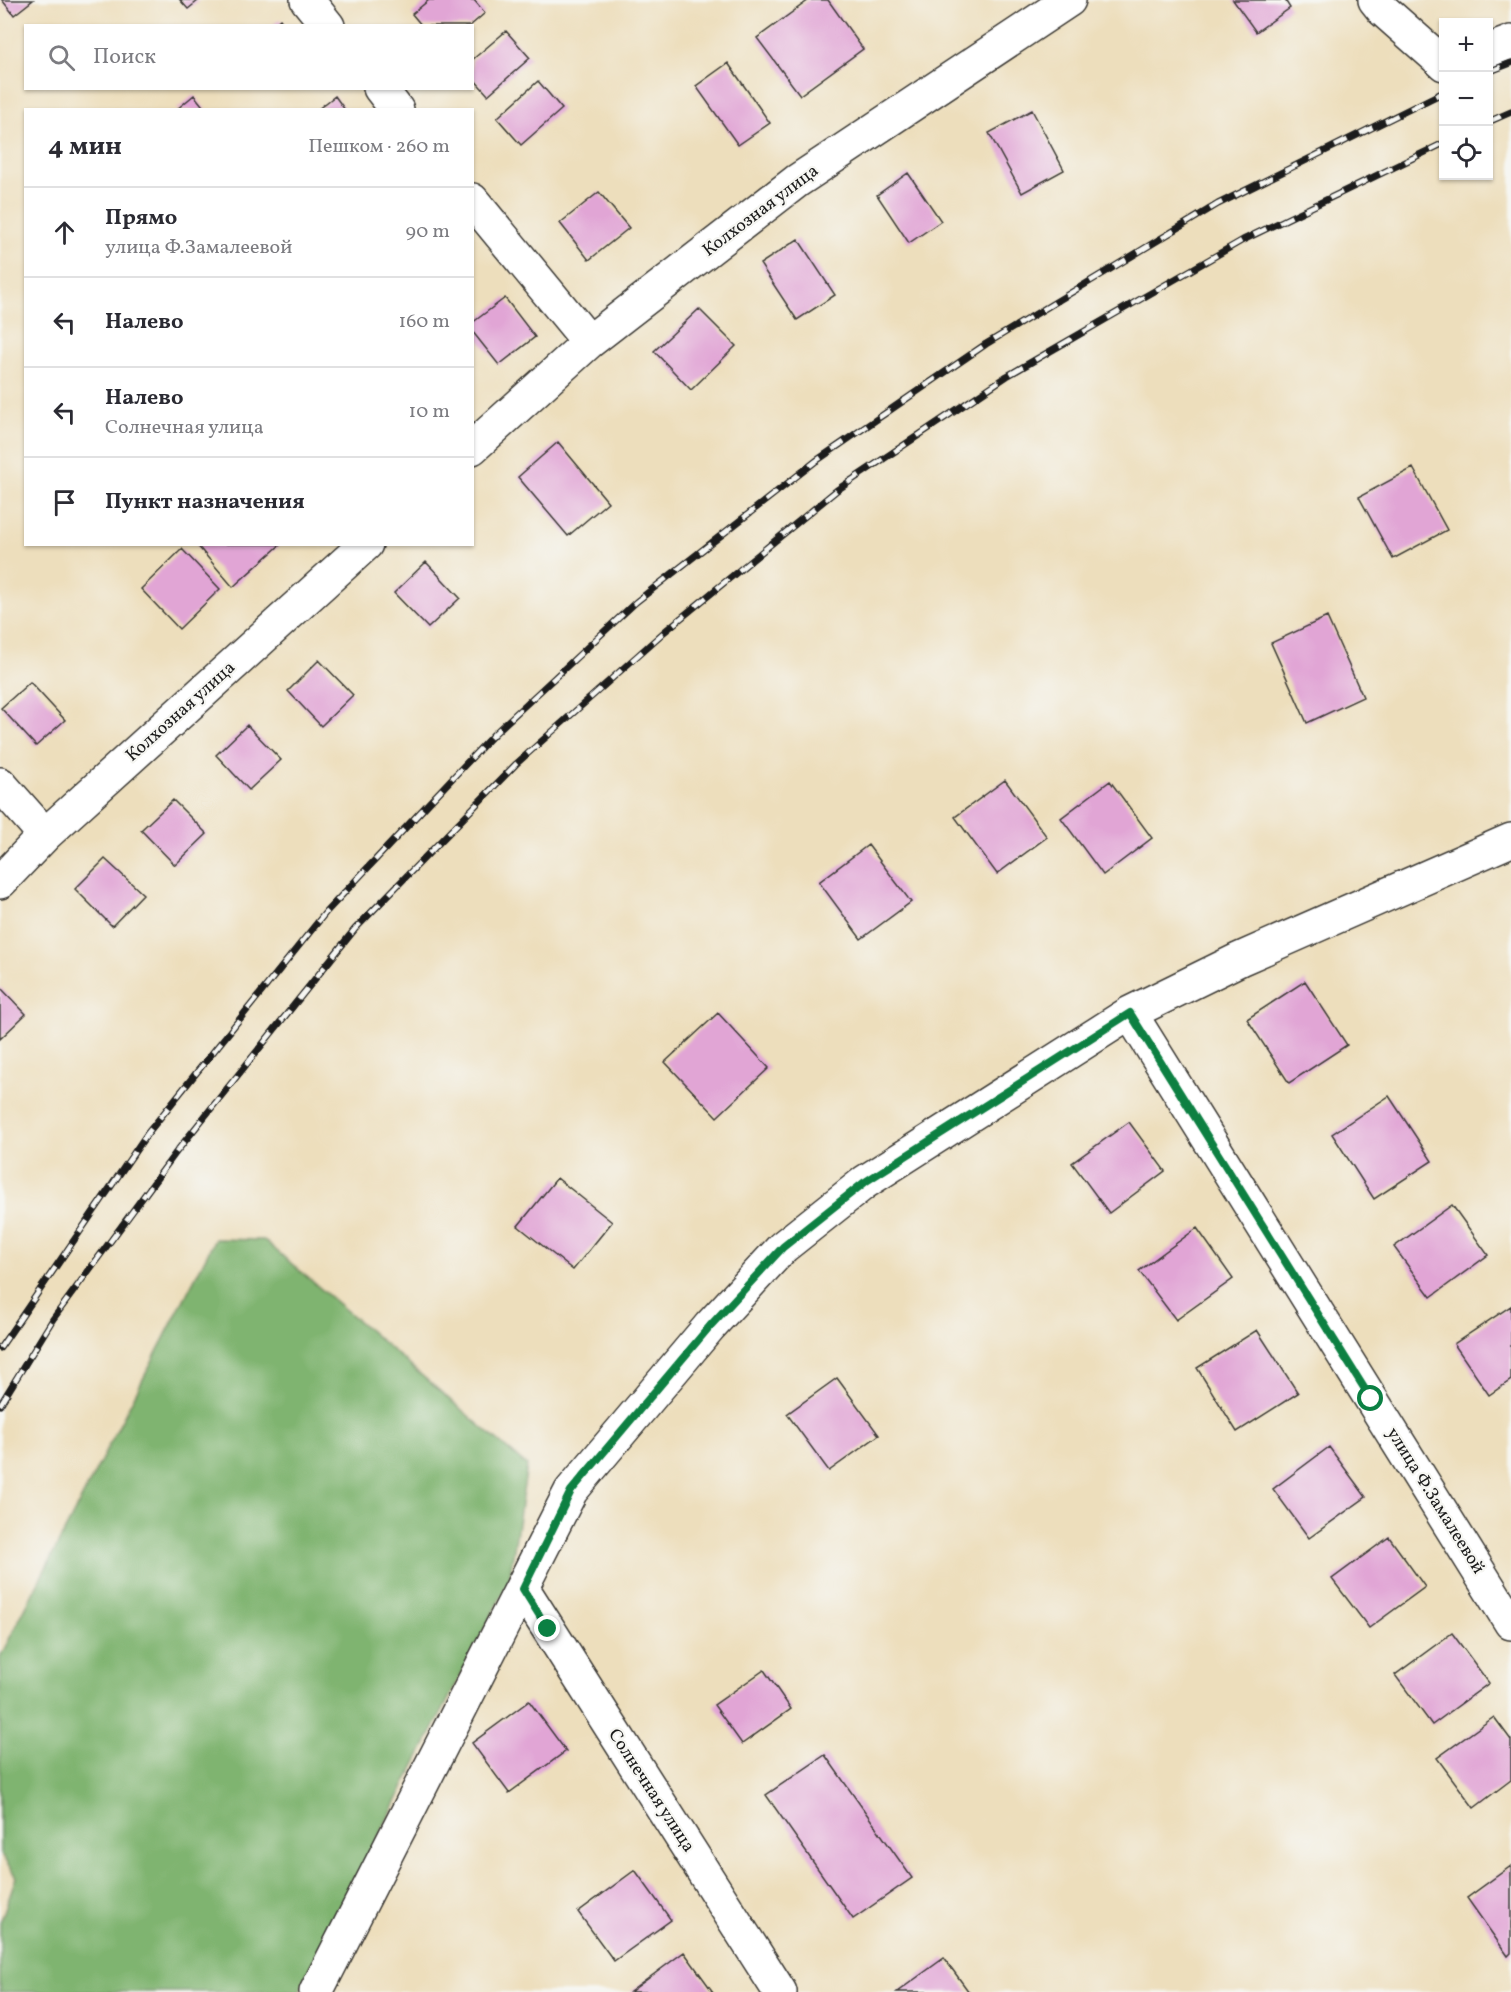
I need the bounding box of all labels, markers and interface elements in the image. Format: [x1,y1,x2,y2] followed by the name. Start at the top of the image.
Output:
[1439,18,1493,180] map controls
[1439,18,1493,72] button: +
[24,24,474,90] search box
[45,41,78,74] icon: search
[93,42,156,73] text: Поиск
[1439,72,1493,126] button: −
[1439,126,1493,180] button: locate
[48,129,122,165] text: 4 мин
[308,133,450,161] text: Пешком · 260 m
[698,159,824,263] street label: Колхозная улица
[105,203,177,234] text: Прямо
[48,216,81,249] icon: ahead
[406,218,450,246] text: 90 m
[105,234,292,262] text: улица Ф.Замалеевой
[48,306,81,339] icon: left
[105,307,184,338] text: Налево
[398,308,450,336] text: 160 m
[105,383,184,414] text: Налево
[48,396,81,429] icon: left
[409,398,450,426] text: 10 m
[105,414,264,442] text: Солнечная улица
[48,486,81,519] icon: arrive
[105,487,305,518] text: Пункт назначения
[121,656,241,768] street label: Колхозная улица
[1357,1385,1383,1411] route start
[1380,1423,1490,1579] street label: улица Ф.Замалеевой
[534,1615,560,1641] route end
[602,1724,700,1858] street label: Солнечная улица

